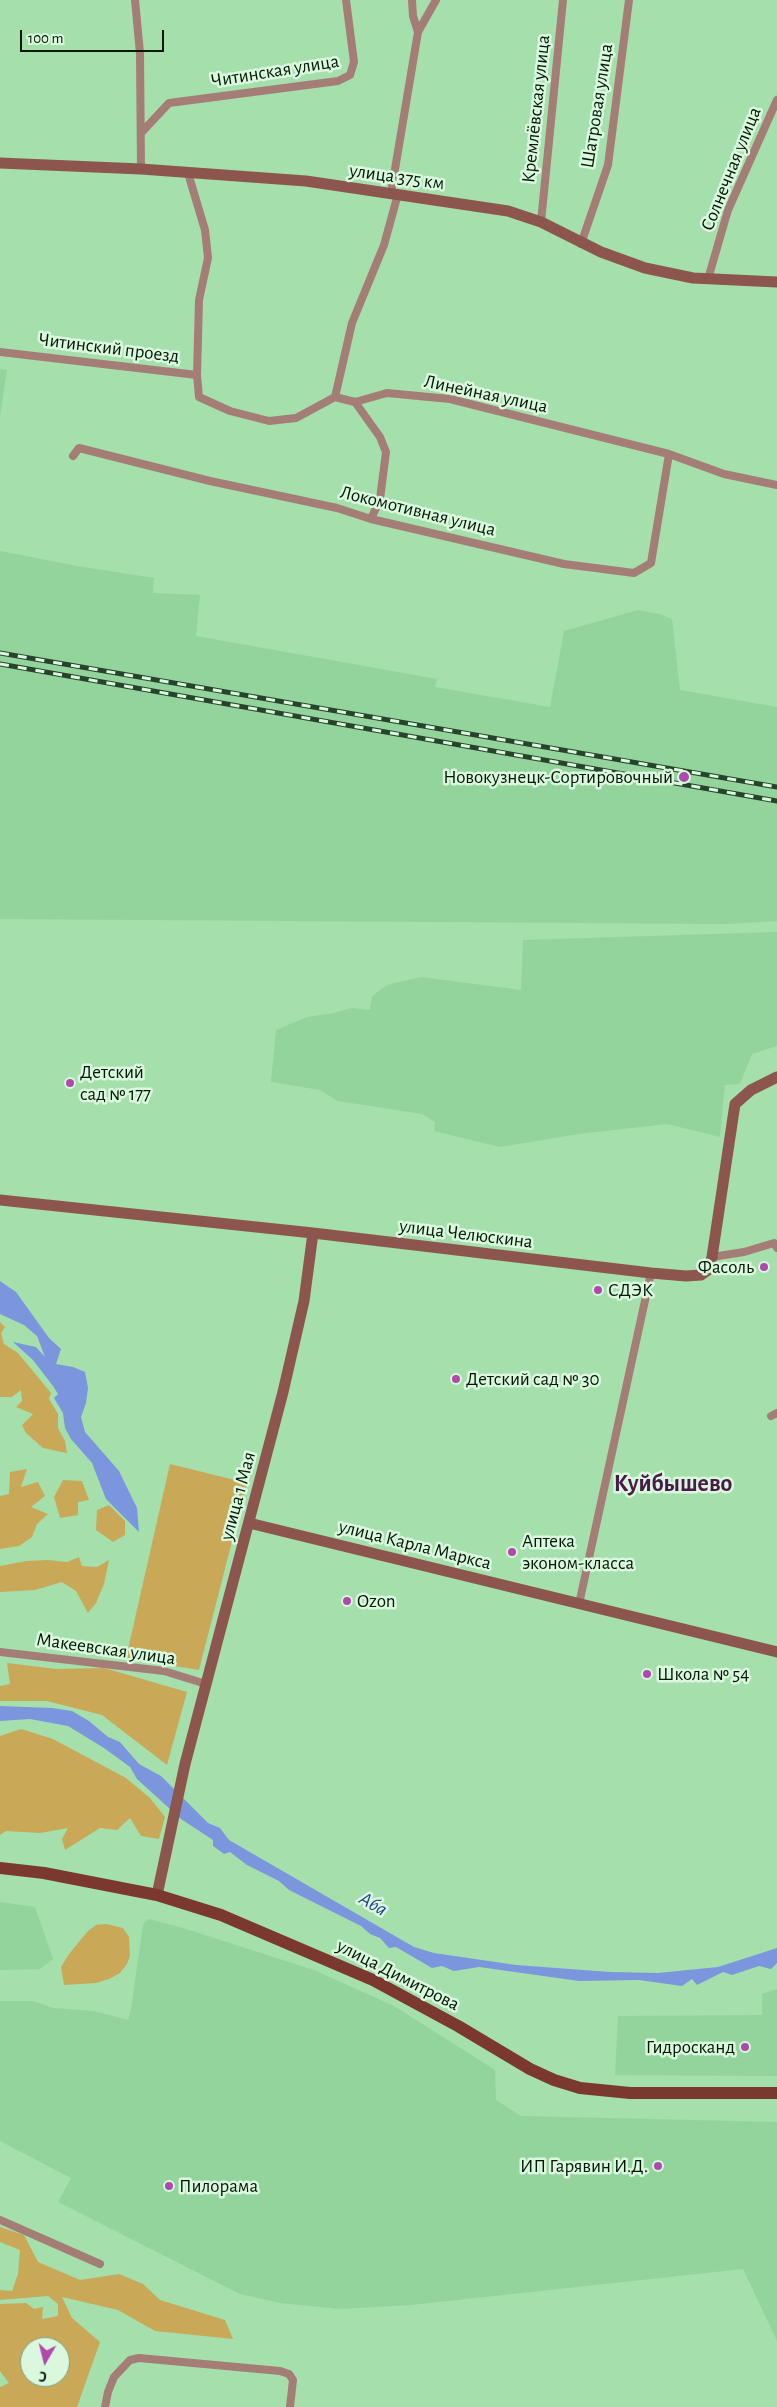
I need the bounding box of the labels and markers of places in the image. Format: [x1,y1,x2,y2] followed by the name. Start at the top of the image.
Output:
[443,766,673,788] place label: Новокузнецк-Сортировочный
[677,770,691,784] marker: Новокузнецк-Сортировочный
[80,1061,151,1105] place label: Детский сад № 177
[64,1077,76,1089] marker: Детский сад № 177
[698,1256,754,1278] place label: Фасоль
[758,1261,770,1273] marker: Фасоль
[608,1279,653,1301] place label: СДЭК
[592,1284,604,1296] marker: СДЭК
[466,1368,599,1390] place label: Детский сад № 30
[450,1373,462,1385] marker: Детский сад № 30
[522,1530,634,1574] place label: Аптека эконом-класса
[506,1546,518,1558] marker: Аптека эконом-класса
[357,1590,396,1612] place label: Ozon
[341,1595,353,1607] marker: Ozon
[657,1663,749,1685] place label: Школа № 54
[641,1668,653,1680] marker: Школа № 54
[646,2036,735,2058] place label: Гидросканд
[739,2041,751,2053] marker: Гидросканд
[520,2155,648,2177] place label: ИП Гарявин И.Д.
[652,2160,664,2172] marker: ИП Гарявин И.Д.
[179,2175,258,2197] place label: Пилорама
[163,2180,175,2192] marker: Пилорама

